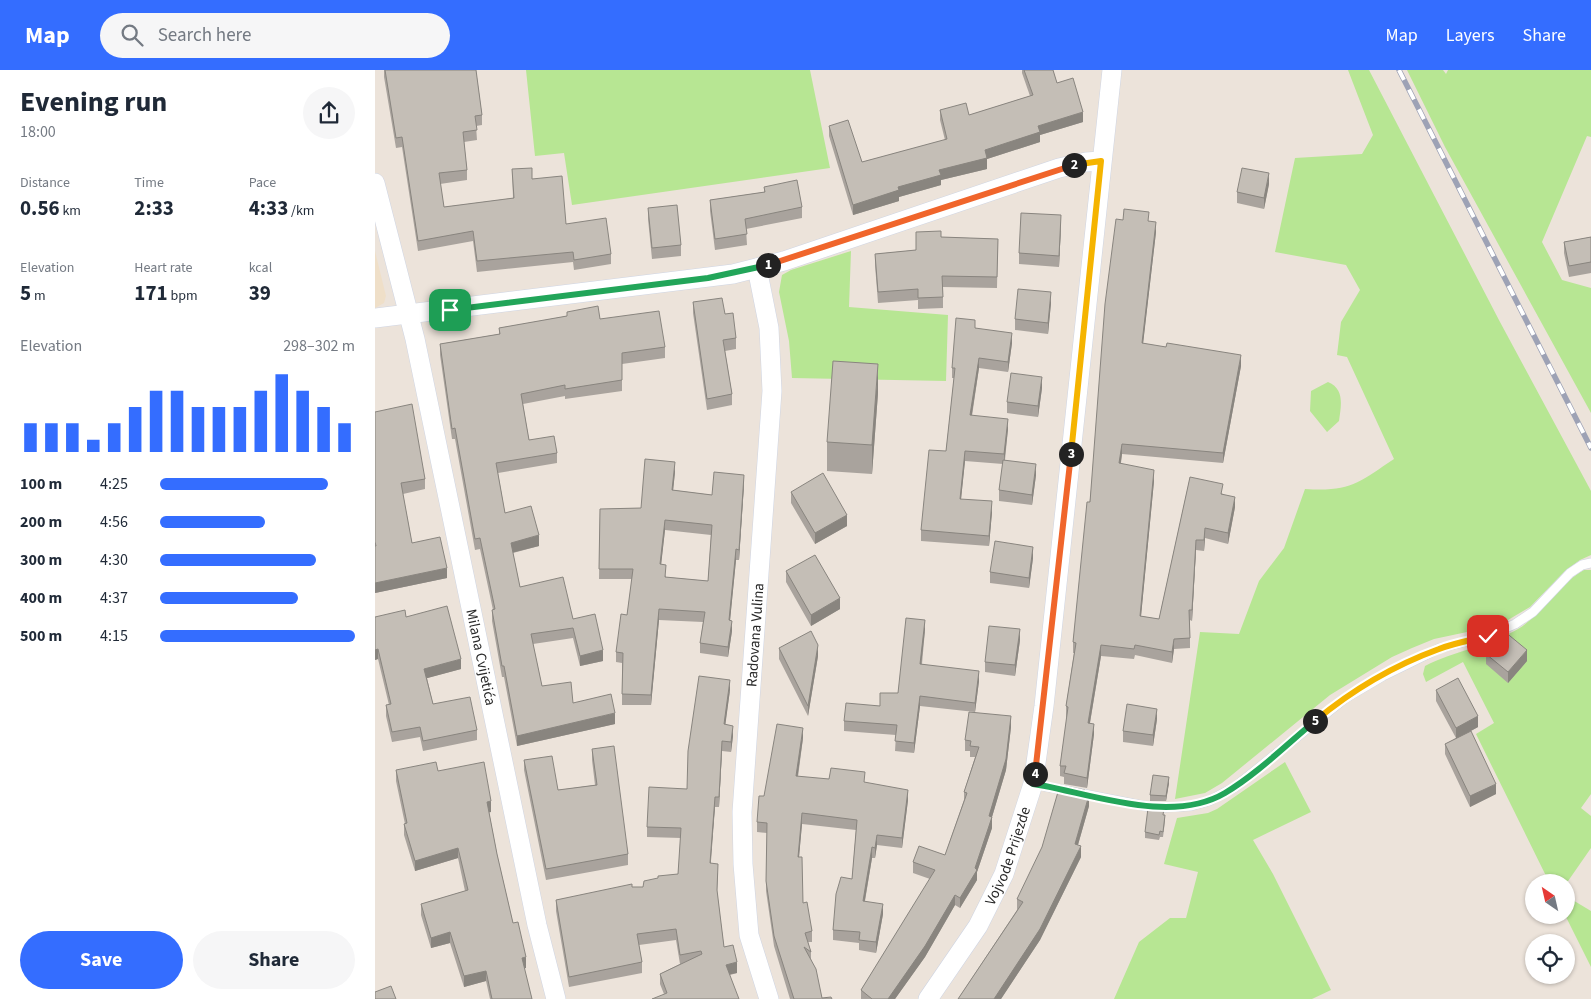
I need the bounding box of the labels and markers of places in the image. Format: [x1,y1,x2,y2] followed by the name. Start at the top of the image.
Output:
[1061,152,1087,178] pin: 2
[755,252,781,278] pin: 1
[429,289,471,331] pin
[1059,442,1083,466] pin: 3
[1467,615,1509,657] pin
[1303,708,1327,734] pin: 5
[1023,762,1047,786] pin: 4

